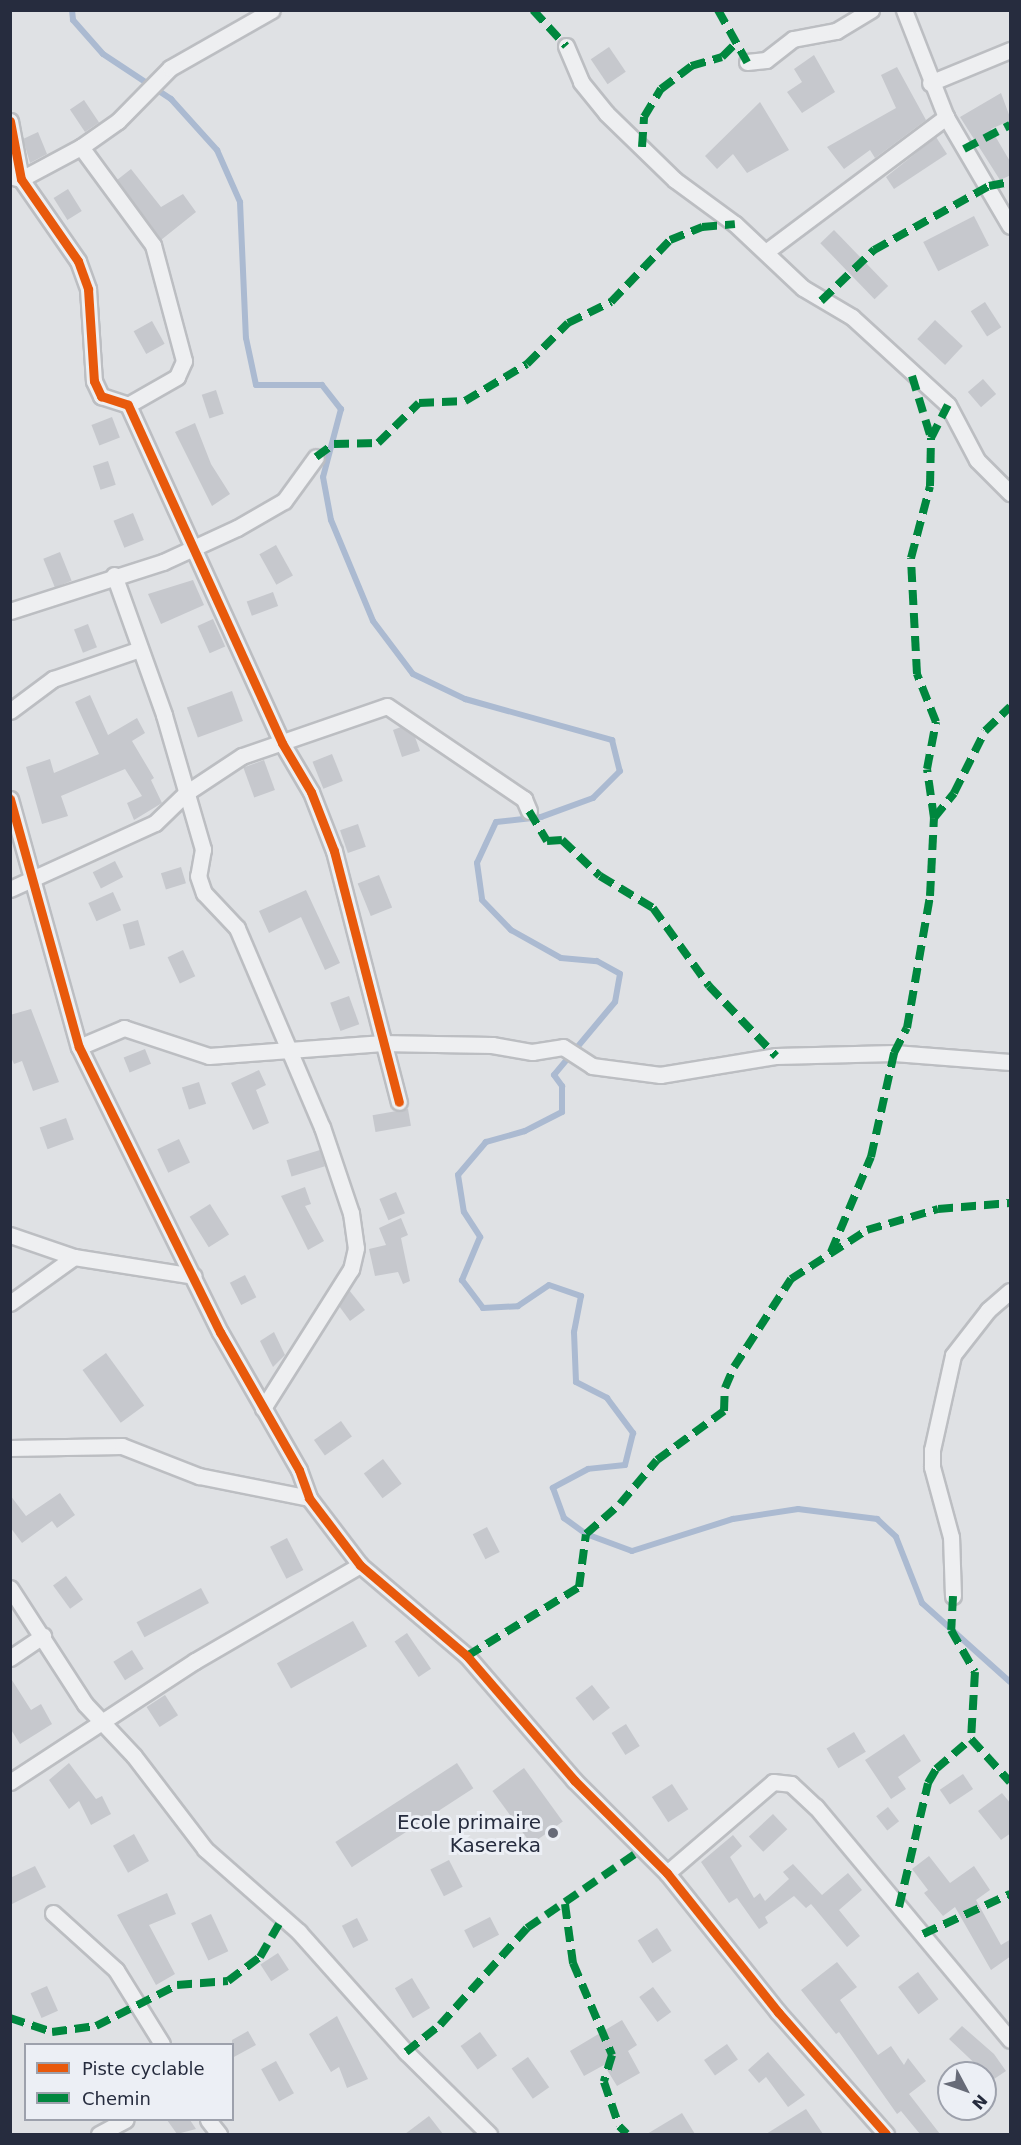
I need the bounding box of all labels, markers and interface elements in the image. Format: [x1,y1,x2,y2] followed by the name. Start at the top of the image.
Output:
[397,1810,541,1857] place label: Ecole primaire Kasereka
[546,1826,560,1840] marker: Ecole primaire Kasereka
[24,2043,234,2121] legend
[82,2058,205,2079] text: Piste cyclable
[937,2061,997,2121] north arrow
[82,2088,151,2109] text: Chemin
[968,2091,991,2113] text: N

